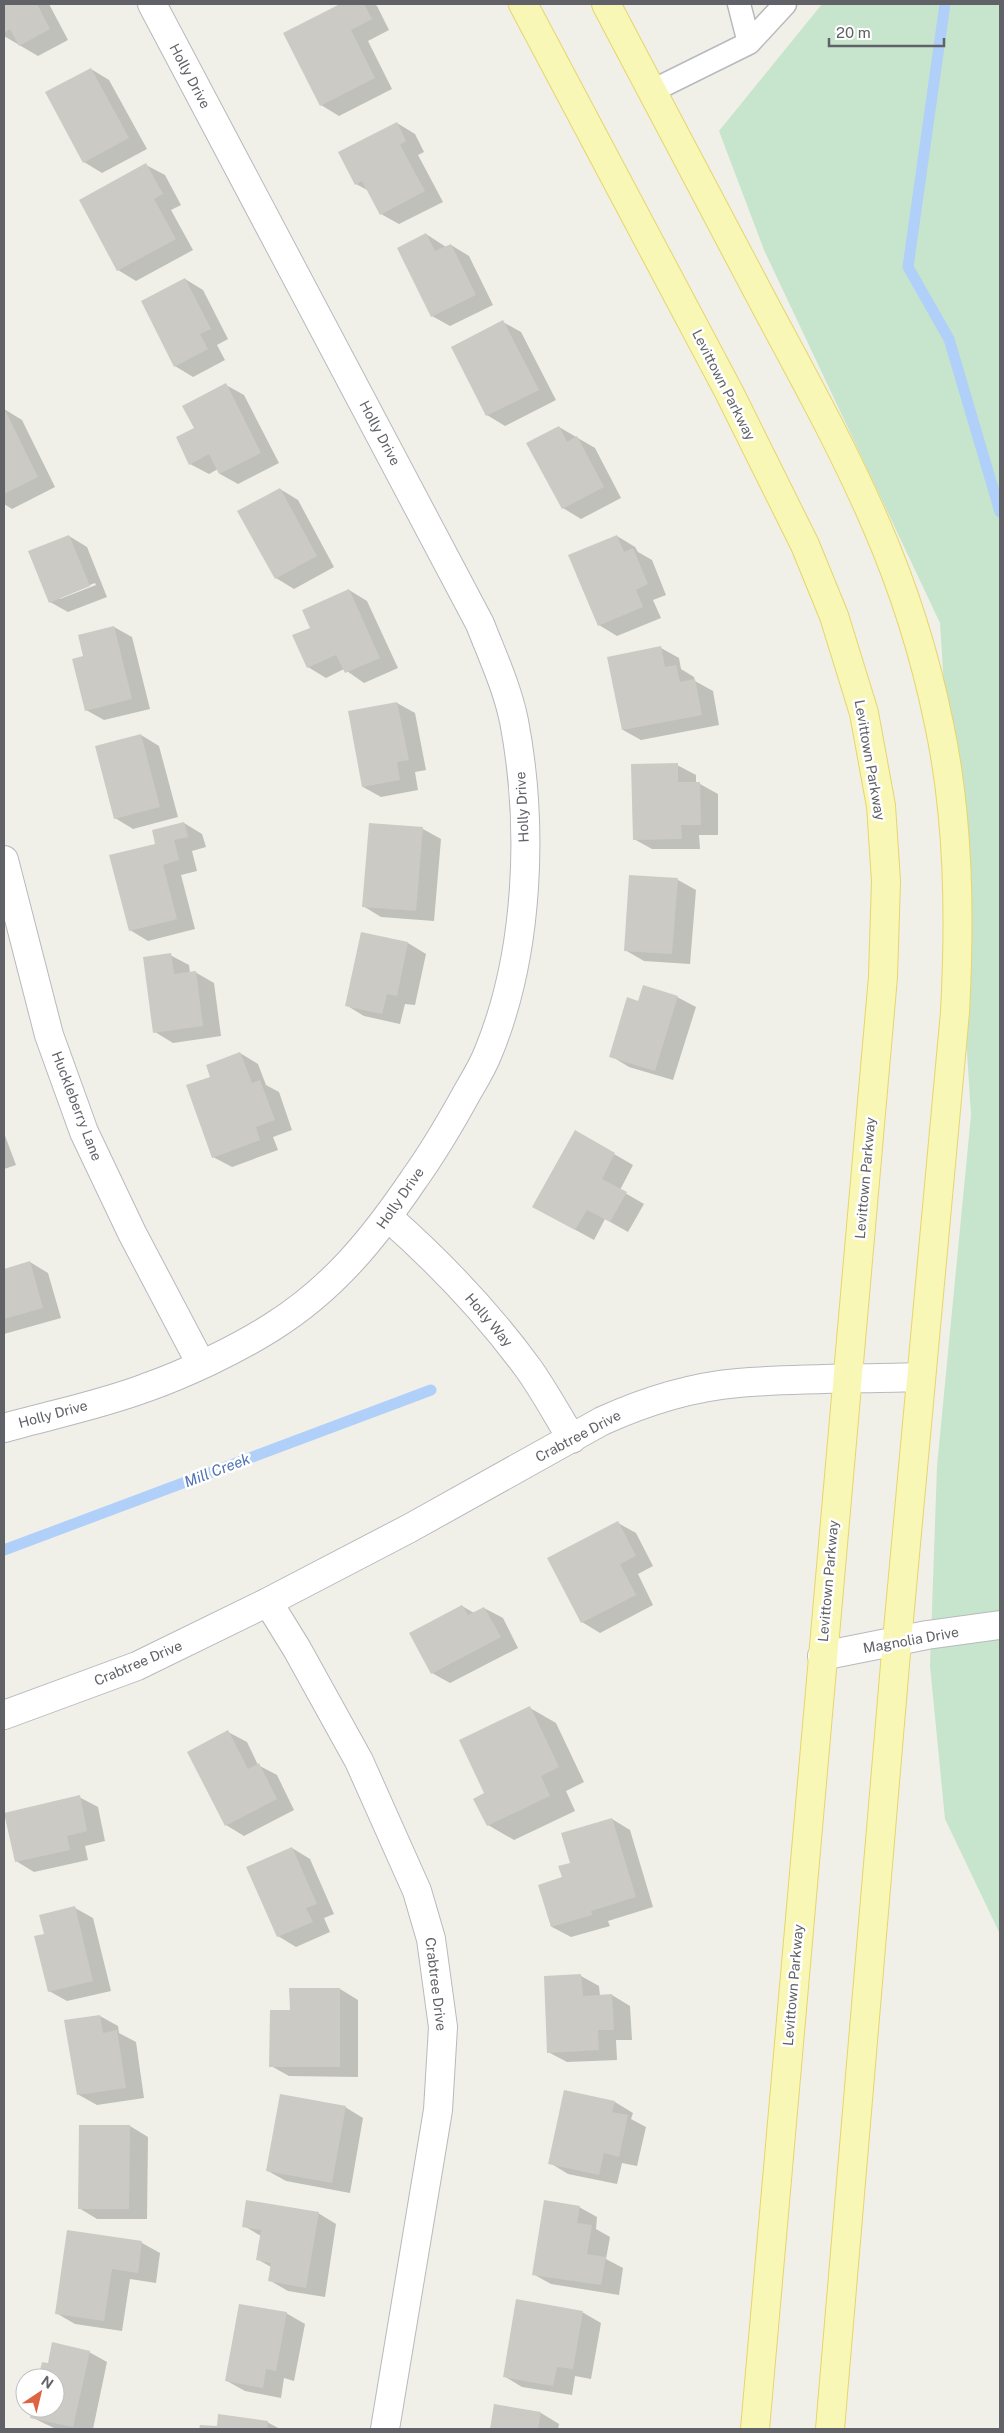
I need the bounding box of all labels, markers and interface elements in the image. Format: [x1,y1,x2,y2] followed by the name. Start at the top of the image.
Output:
[829,15,944,47] scale bar
[836,24,871,41] text: 20 m
[166,41,214,111] street label: Holly Drive
[689,327,759,444] street label: Levittown Parkway
[356,398,404,468] street label: Holly Drive
[852,698,889,822] street label: Levittown Parkway
[512,771,532,843] street label: Holly Drive
[49,1049,105,1163] street label: Huckleberry Lane
[852,1116,878,1240] street label: Levittown Parkway
[373,1164,427,1232] street label: Holly Drive
[462,1290,516,1350] street label: Holly Way
[17,1397,89,1431] street label: Holly Drive
[533,1407,623,1465] street label: Crabtree Drive
[182,1449,253,1490] water label: Mill Creek
[815,1519,841,1643] street label: Levittown Parkway
[862,1624,960,1656] street label: Magnolia Drive
[92,1637,185,1689] street label: Crabtree Drive
[780,1923,806,2047] street label: Levittown Parkway
[422,1936,450,2032] street label: Crabtree Drive
[15,2368,65,2418] north arrow
[38,2373,57,2392] text: N

